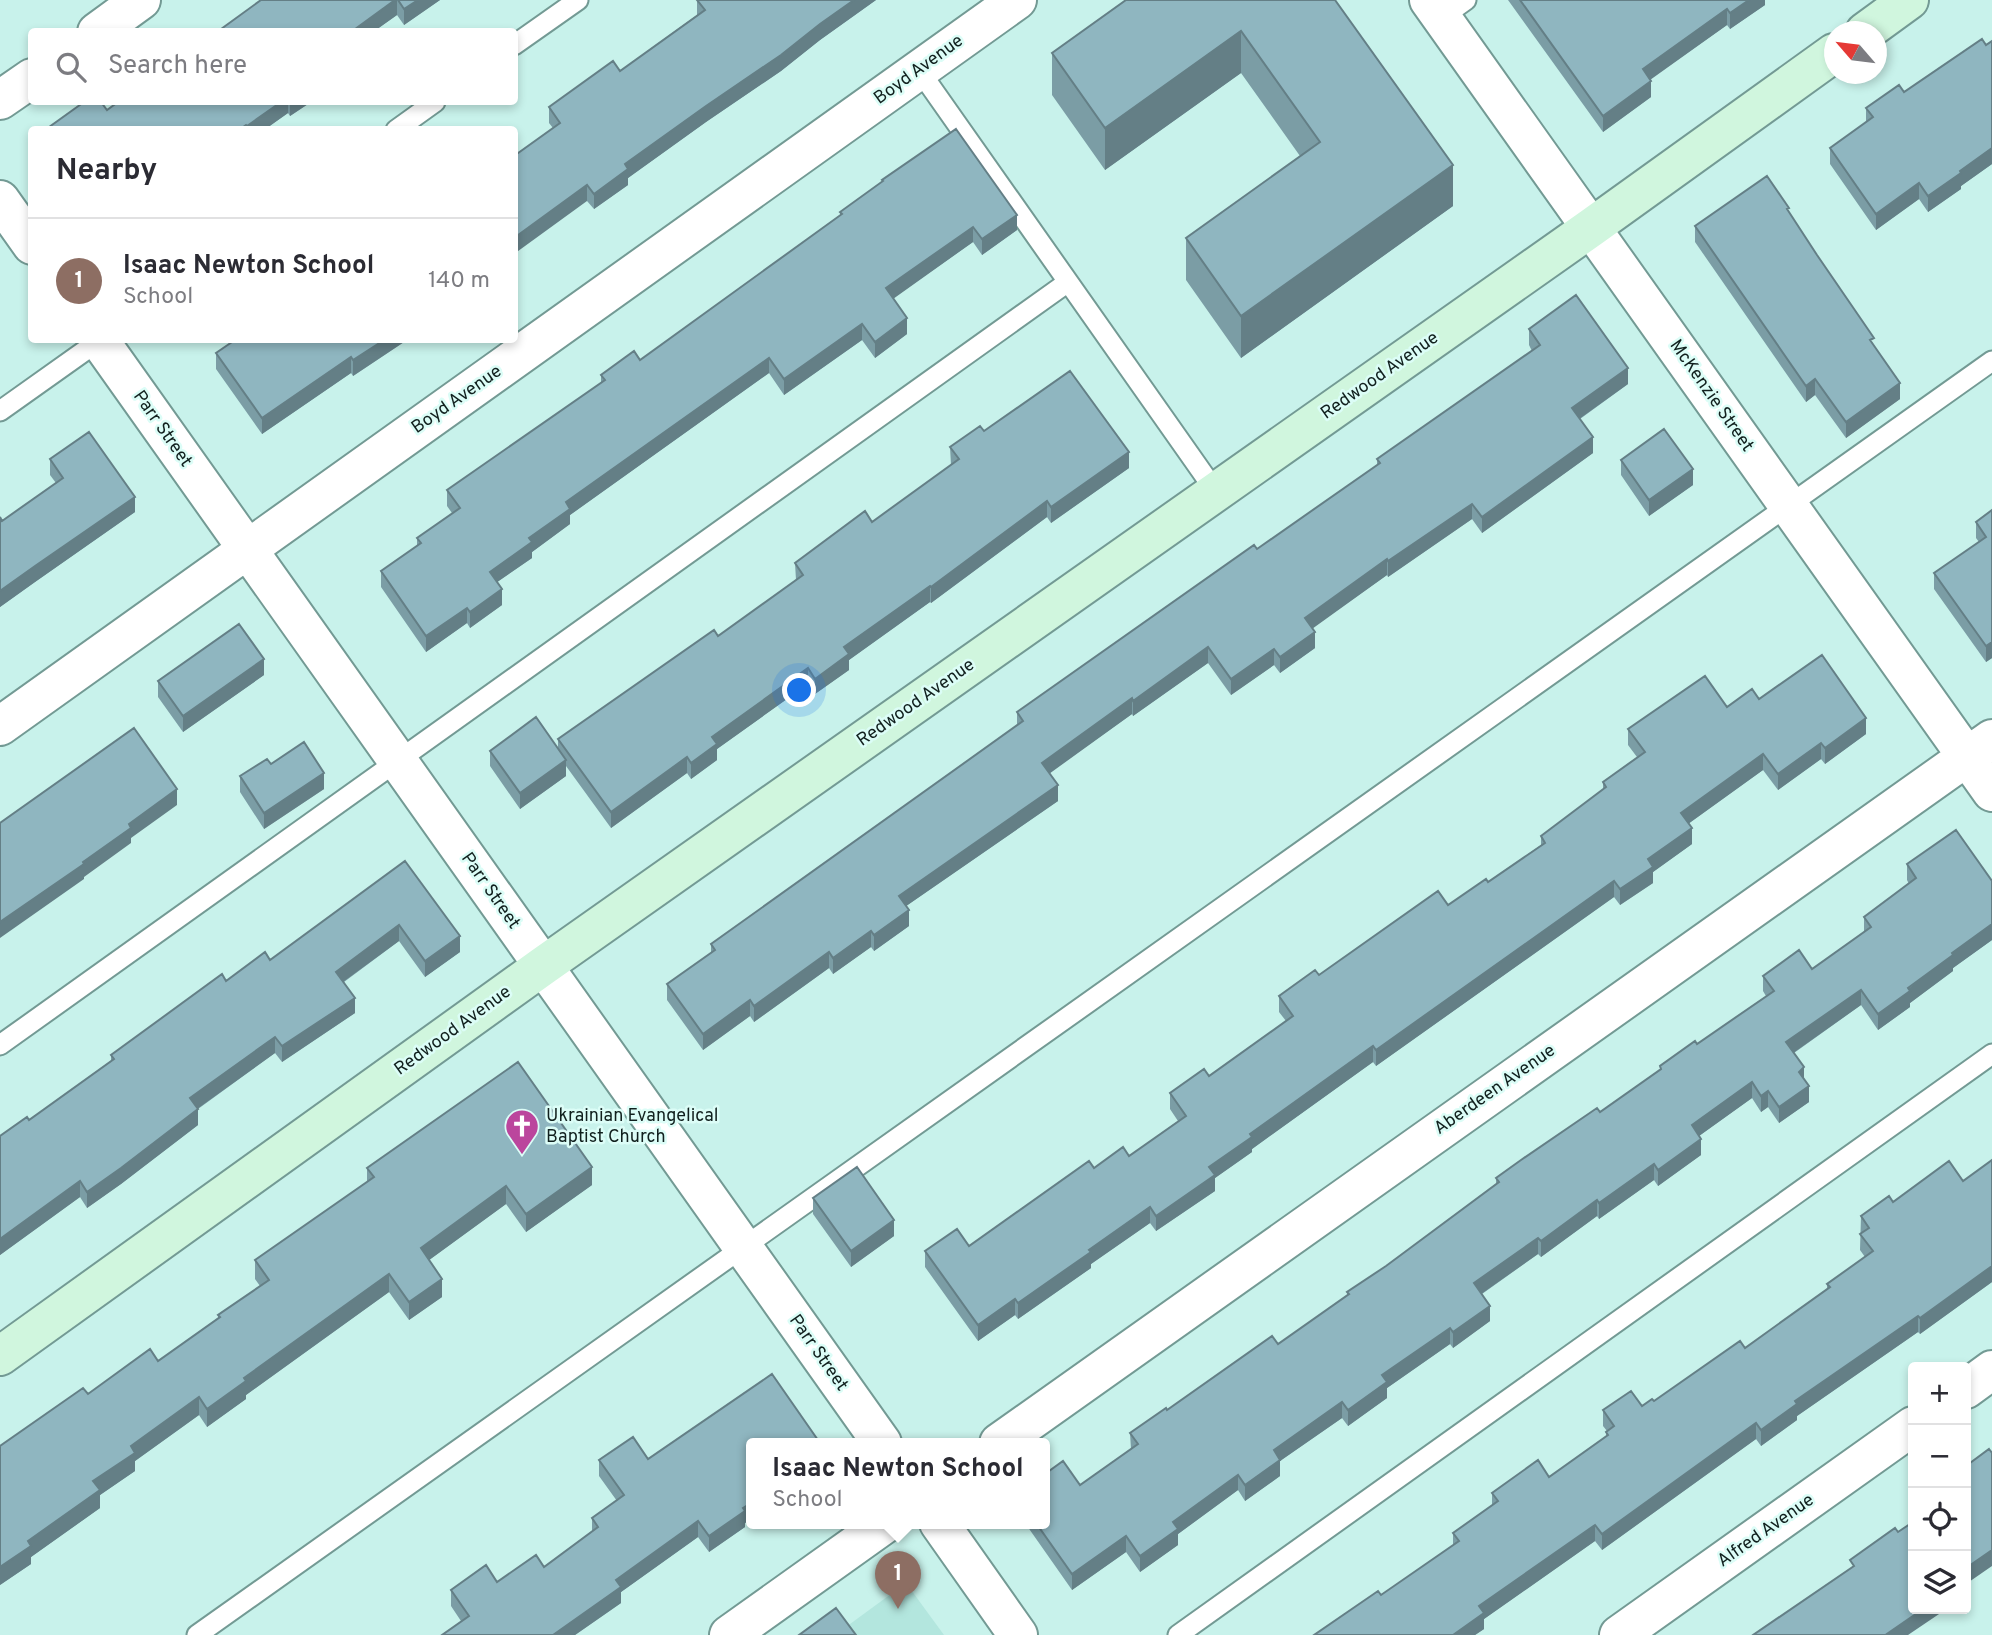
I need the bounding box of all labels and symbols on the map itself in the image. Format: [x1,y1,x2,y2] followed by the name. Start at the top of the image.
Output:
[1824,21,1887,84] north arrow
[870,30,968,110] street label: Boyd Avenue
[1317,327,1443,425] street label: Redwood Avenue
[1664,335,1758,457] street label: McKenzie Street
[407,360,507,440] street label: Boyd Avenue
[127,386,197,472] street label: Parr Street
[853,654,979,752] street label: Redwood Avenue
[782,673,816,707] your location
[455,848,525,934] street label: Parr Street
[390,981,516,1081] street label: Redwood Avenue
[1430,1040,1560,1140] street label: Aberdeen Avenue
[546,1105,718,1149] place label: Ukrainian Evangelical Baptist Church
[503,1107,541,1156] church icon: Ukrainian Evangelical Baptist Church
[783,1310,853,1396] street label: Parr Street
[1713,1489,1819,1573] street label: Alfred Avenue
[875,1551,921,1609] pin: 1

